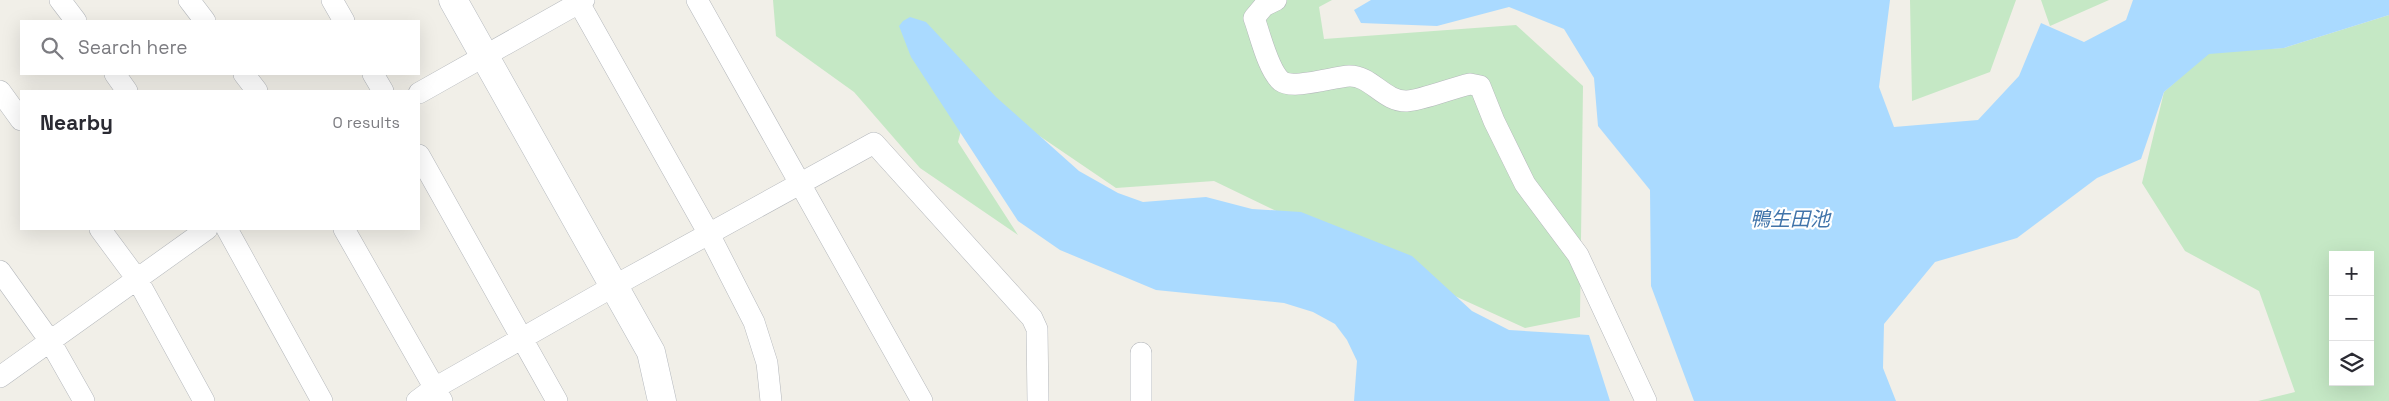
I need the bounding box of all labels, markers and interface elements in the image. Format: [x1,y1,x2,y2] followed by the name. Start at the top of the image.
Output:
[20,20,420,75] search box
[38,34,66,62] icon: search
[78,35,188,60] text: Search here
[40,109,113,136] text: Nearby
[332,112,400,133] text: 0 results
[1750,206,1832,232] water label: 鴨生田池
[2329,251,2374,386] map controls
[2329,251,2374,296] button: +
[2329,296,2374,341] button: −
[2329,341,2374,386] button: layers

